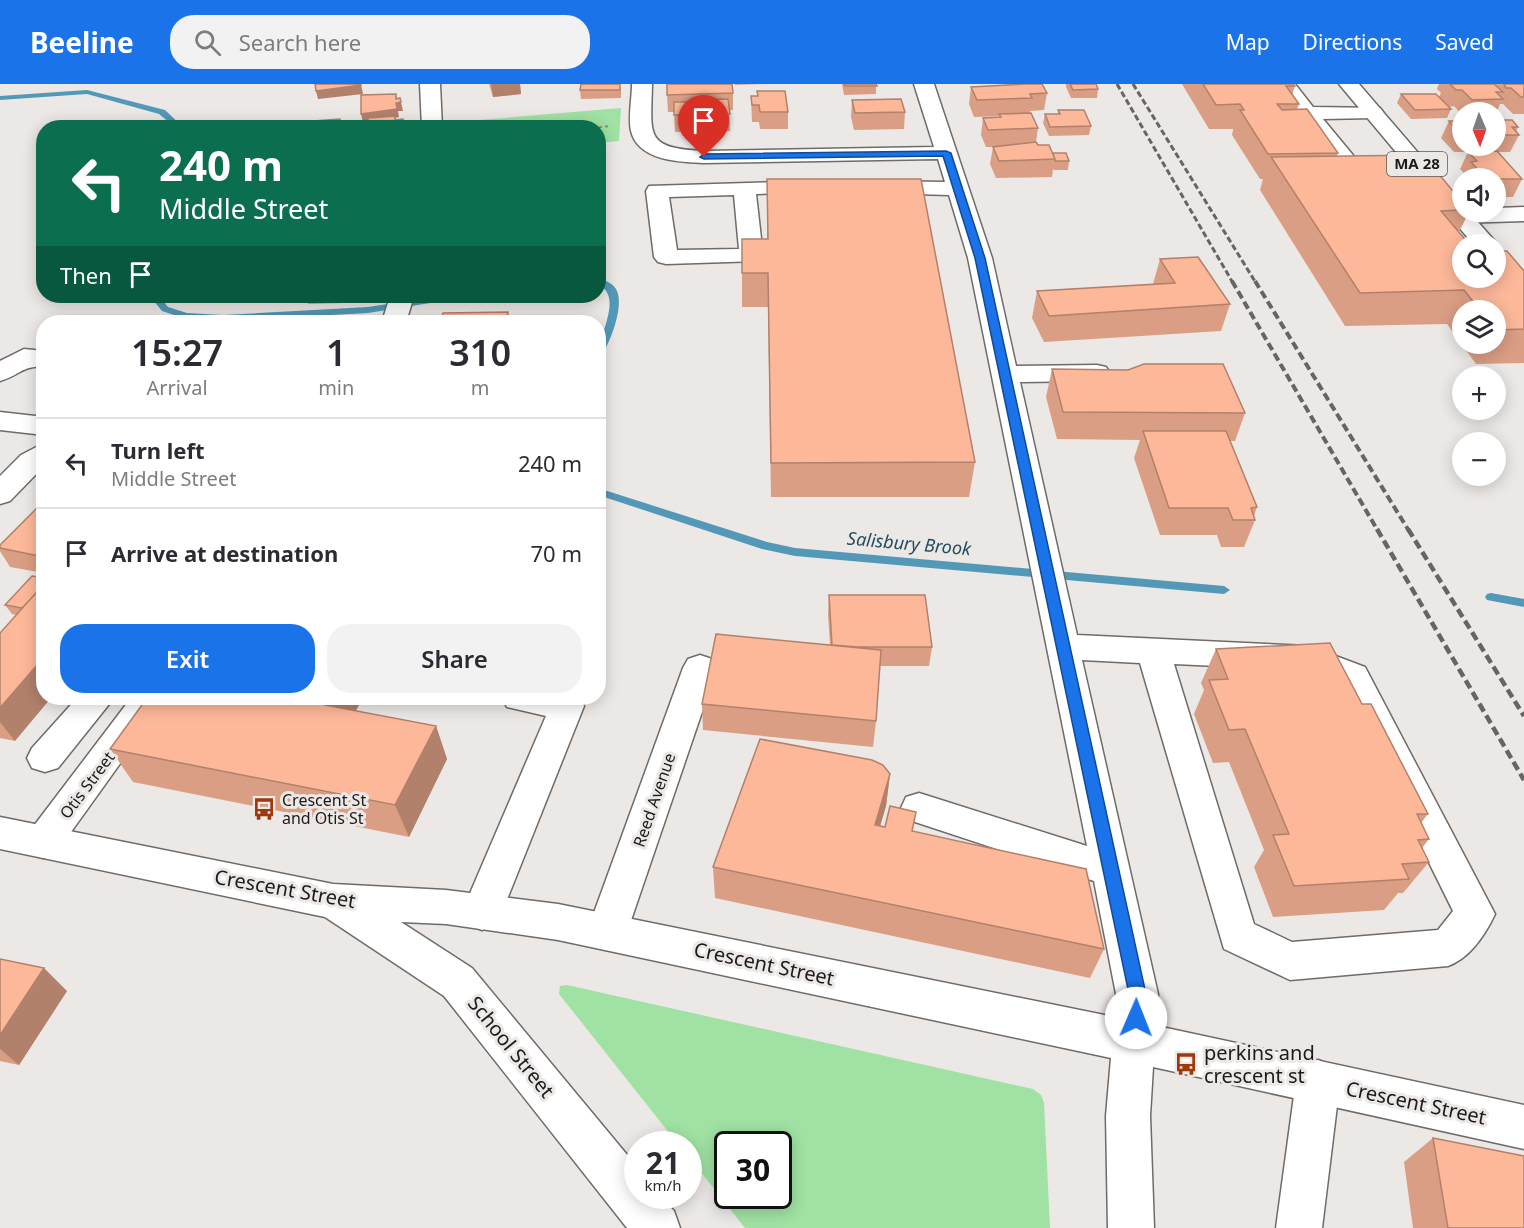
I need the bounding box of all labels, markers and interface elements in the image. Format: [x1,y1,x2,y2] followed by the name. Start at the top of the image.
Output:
[170,15,590,69] search box
[30,23,134,61] text: Beeline
[191,26,224,59] icon: search
[239,27,361,57] text: Search here
[1226,28,1270,56] text: Map
[1303,28,1402,56] text: Directions
[1435,28,1494,56] text: Saved
[678,95,729,157] pin
[1452,102,1506,156] north arrow
[1452,102,1506,486] map controls
[687,104,720,137] icon: arrive
[159,136,283,193] text: 240 m
[60,144,138,222] icon: left
[1387,152,1447,176] road number: MA 28
[1452,168,1506,222] button: sound
[159,190,328,227] text: Middle Street
[1452,234,1506,288] button: search
[124,258,157,291] icon: arrive
[60,260,112,290] text: Then
[1452,300,1506,354] button: layers
[131,328,223,377] text: 15:27
[326,328,347,377] text: 1
[449,328,511,377] text: 310
[1452,366,1506,420] button: +
[147,374,208,401] text: Arrival
[318,374,354,401] text: min
[471,374,490,401] text: m
[1452,432,1506,486] button: −
[111,435,205,465] text: Turn left
[60,447,93,480] icon: left
[518,448,582,478] text: 240 m
[111,465,236,492] text: Middle Street
[846,526,973,560] water label: Salisbury Brook
[60,537,93,570] icon: arrive
[111,538,338,568] text: Arrive at destination
[531,538,582,568] text: 70 m
[60,624,315,693] button: Exit
[327,624,582,693] button: Share
[54,747,120,823] street label: Otis Street
[628,750,680,850] street label: Reed Avenue
[282,789,366,829] place label: Crescent St and Otis St
[251,796,277,822] bus stop icon: Crescent St and Otis St
[212,863,358,914] street label: Crescent Street
[691,935,837,992] street label: Crescent Street
[1104,986,1168,1050] position arrow
[462,990,561,1103] street label: School Street
[1204,1039,1315,1089] place label: perkins and crescent st
[1173,1051,1199,1077] bus stop icon: perkins and crescent st
[1343,1074,1489,1131] street label: Crescent Street
[714,1131,792,1209] speed limit sign: 30
[646,1142,680,1183] text: 21
[645,1175,681,1195] text: km/h

